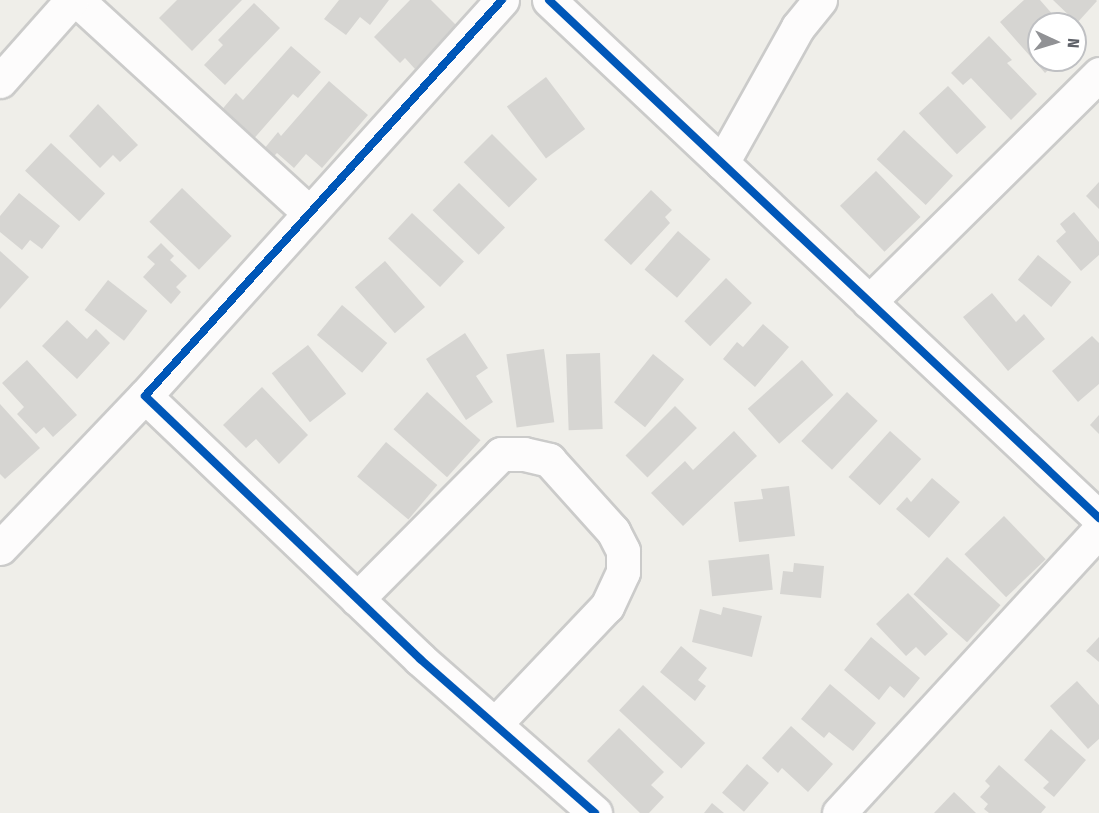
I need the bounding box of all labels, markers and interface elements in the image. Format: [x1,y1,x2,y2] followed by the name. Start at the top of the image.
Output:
[1027,12,1087,72] north arrow
[1064,38,1083,49] text: N

